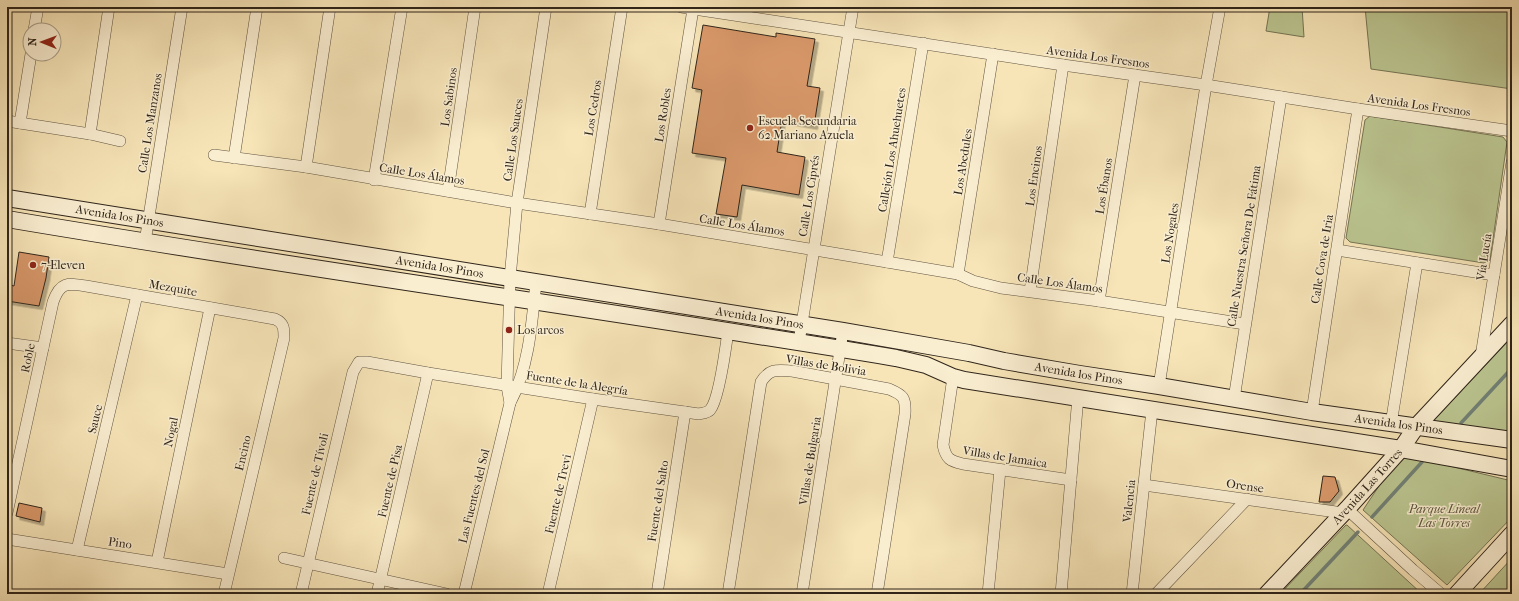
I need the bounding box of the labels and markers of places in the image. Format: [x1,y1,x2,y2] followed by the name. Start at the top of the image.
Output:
[758,114,857,142] place label: Escuela Secundaria 62 Mariano Azuela
[745,123,755,133] marker: Escuela Secundaria 62 Mariano Azuela
[41,258,85,272] place label: 7-Eleven
[28,260,38,270] marker: 7-Eleven
[517,323,564,337] place label: Los arcos
[504,325,514,335] marker: Los arcos

